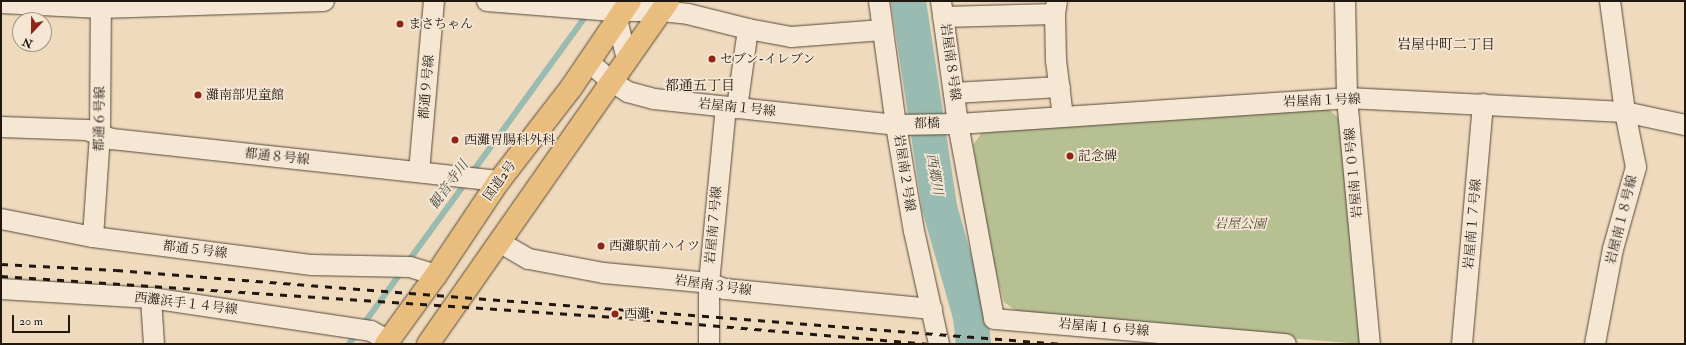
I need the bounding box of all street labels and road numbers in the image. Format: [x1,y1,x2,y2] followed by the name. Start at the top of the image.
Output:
[937,22,963,102] street label: 岩屋南８号線
[416,54,438,120] street label: 都通９号線
[92,86,108,152] street label: 都通６号線
[1283,92,1361,110] street label: 岩屋南１号線
[697,96,777,120] street label: 岩屋南１号線
[914,116,940,132] street label: 都橋
[1342,127,1366,219] street label: 岩屋南１０号線
[890,133,918,213] street label: 岩屋南２号線
[244,146,310,168] street label: 都通８号線
[480,158,520,204] street label: 国道2号
[1603,174,1641,266] street label: 岩屋南１８号線
[1461,178,1485,270] street label: 岩屋南１７号線
[703,185,725,265] street label: 岩屋南７号線
[162,238,228,262] street label: 都通５号線
[673,273,753,299] street label: 岩屋南３号線
[133,290,239,318] street label: 西灘浜手１４号線
[1058,316,1150,340] street label: 岩屋南１６号線

